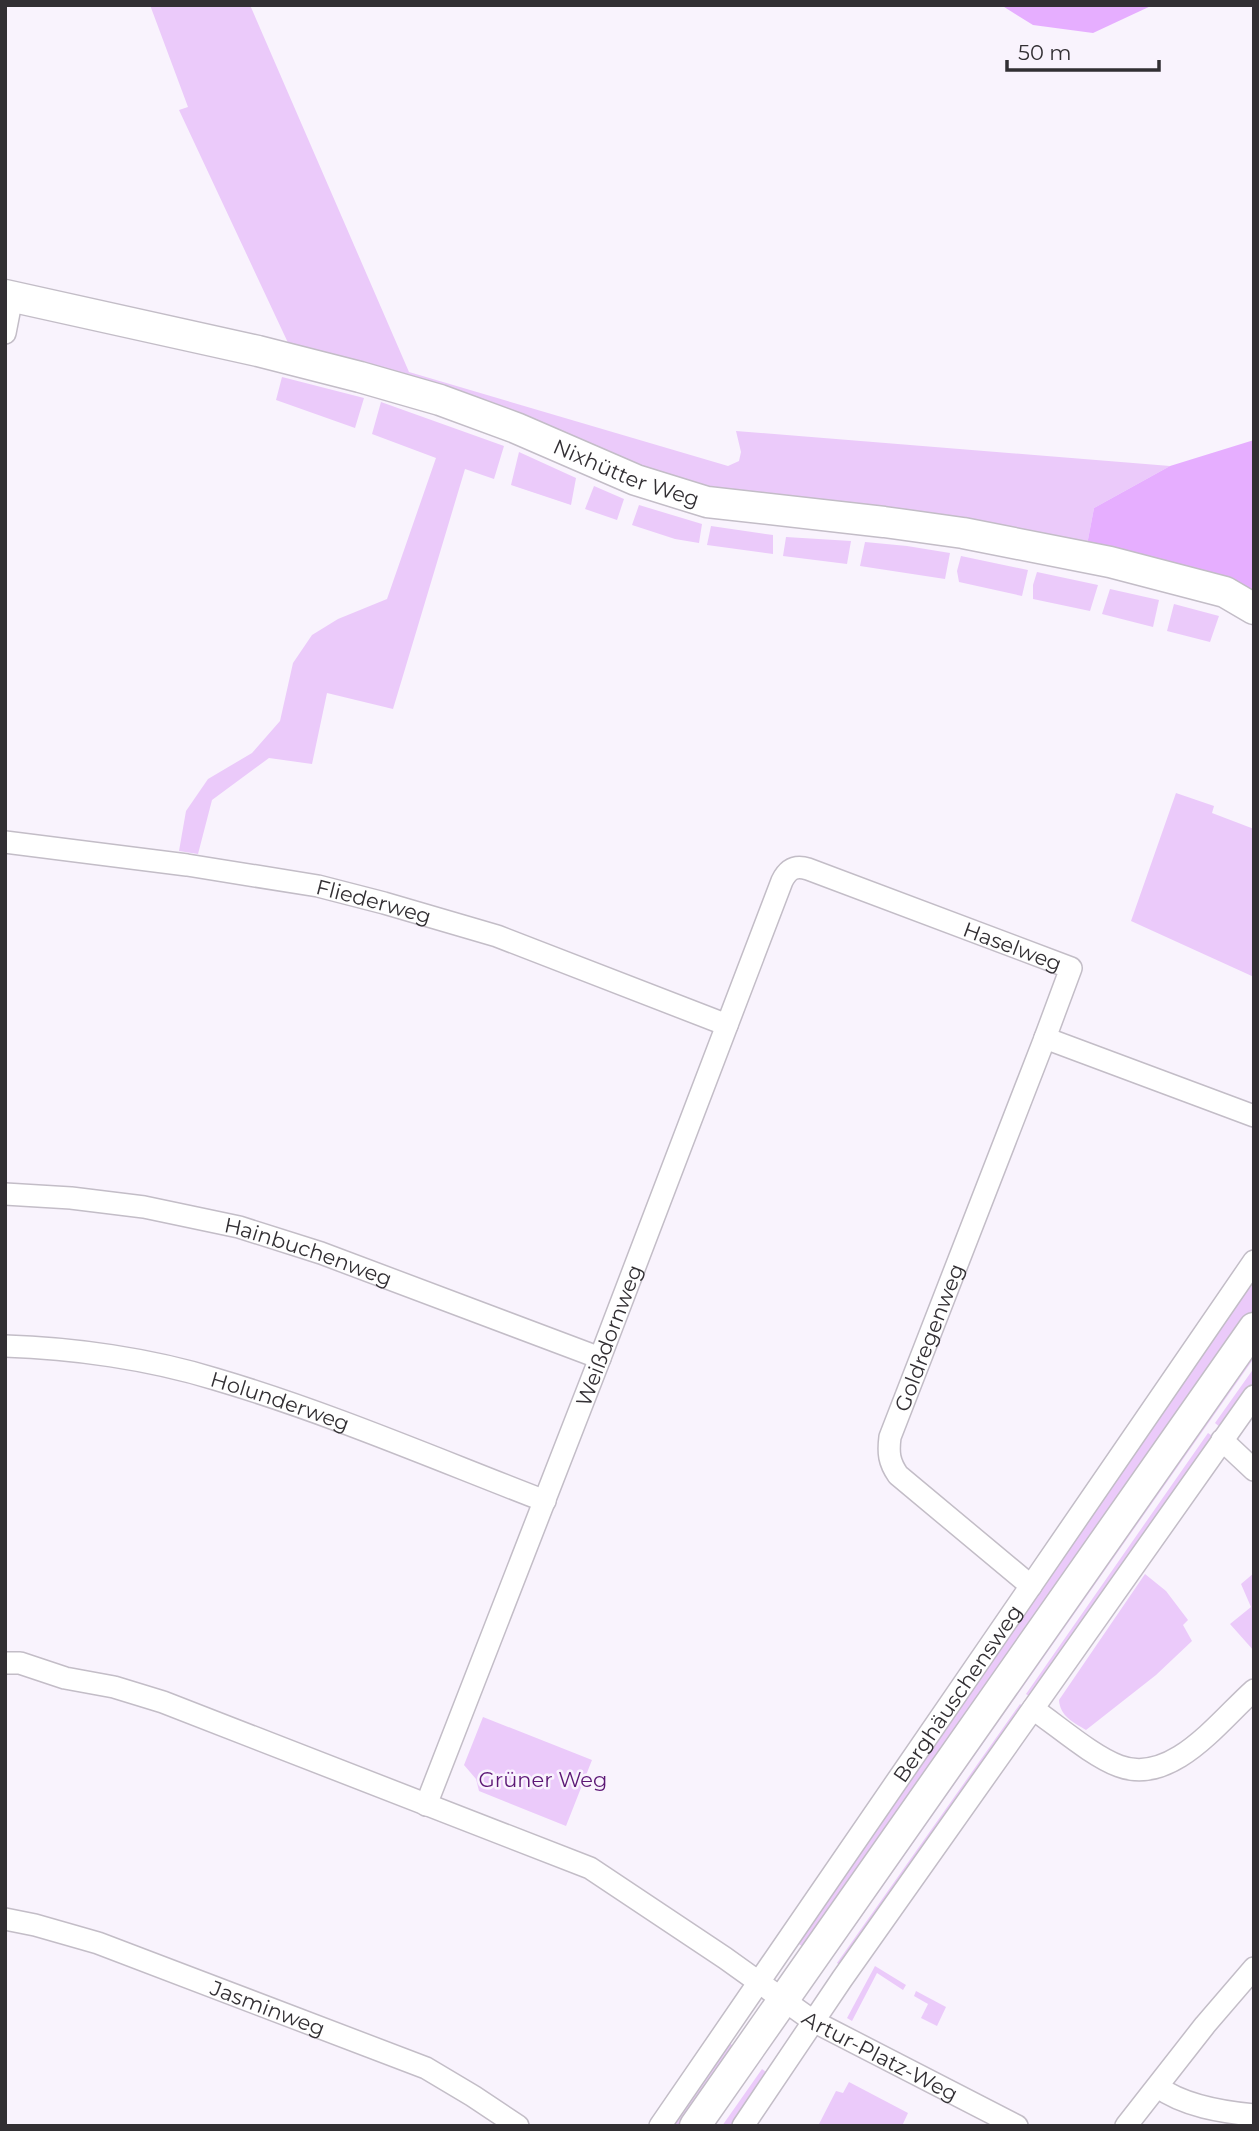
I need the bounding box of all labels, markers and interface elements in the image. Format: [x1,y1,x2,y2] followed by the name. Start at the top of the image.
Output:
[1007,28,1159,72] scale bar
[1018,40,1072,65] text: 50 m
[550,433,703,511] street label: Nixhütter Weg
[314,874,434,929] street label: Fliederweg
[960,916,1066,976] street label: Haselweg
[222,1212,396,1291] street label: Hainbuchenweg
[889,1260,969,1415] street label: Goldregenweg
[570,1261,647,1410] street label: Weißdornweg
[208,1366,353,1436] street label: Holunderweg
[887,1600,1027,1787] street label: Berghäuschensweg
[479,1767,607,1792] park label: Grüner Weg
[206,1974,329,2041] street label: Jasminweg
[798,2005,963,2106] street label: Artur-Platz-Weg

